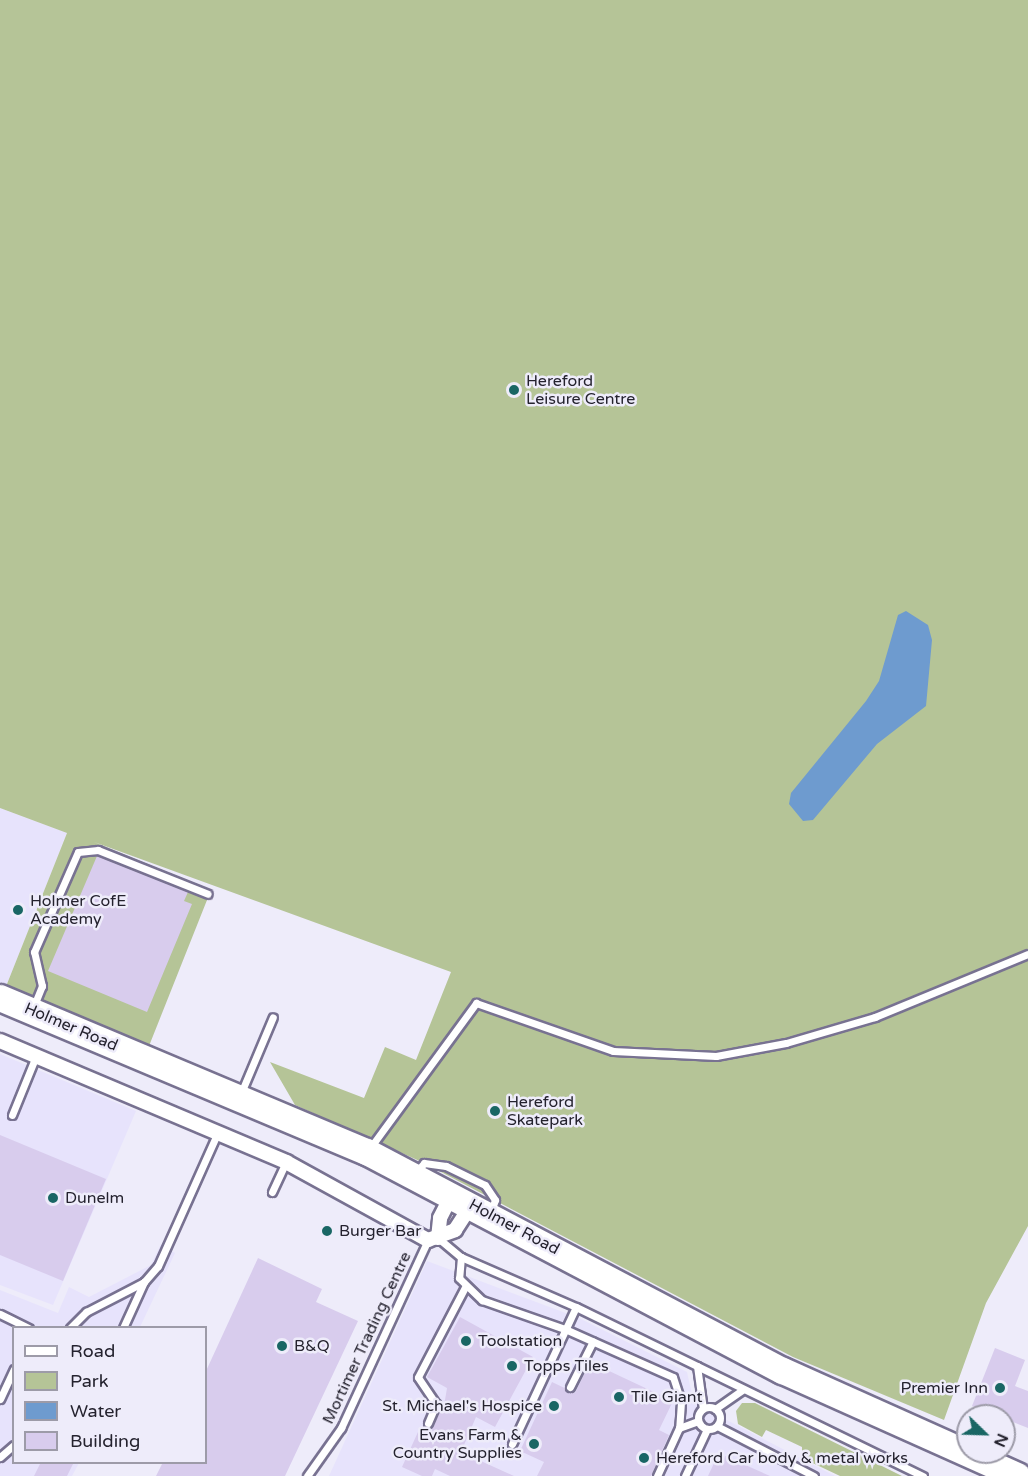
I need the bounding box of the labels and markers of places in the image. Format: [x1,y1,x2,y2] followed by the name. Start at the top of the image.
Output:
[526,371,635,409] place label: Hereford Leisure Centre
[507,383,521,397] marker: Hereford Leisure Centre
[30,891,126,929] place label: Holmer CofE Academy
[11,903,25,917] marker: Holmer CofE Academy
[507,1092,583,1130] place label: Hereford Skatepark
[488,1104,502,1118] marker: Hereford Skatepark
[65,1188,124,1208] place label: Dunelm
[46,1191,60,1205] marker: Dunelm
[339,1221,421,1241] place label: Burger Bar
[320,1224,334,1238] marker: Burger Bar
[478,1331,562,1351] place label: Toolstation
[459,1334,473,1348] marker: Toolstation
[294,1336,330,1356] place label: B&Q
[275,1339,289,1353] marker: B&Q
[524,1356,609,1376] place label: Topps Tiles
[505,1359,519,1373] marker: Topps Tiles
[901,1378,988,1398] place label: Premier Inn
[993,1381,1007,1395] marker: Premier Inn
[631,1387,703,1407] place label: Tile Giant
[612,1390,626,1404] marker: Tile Giant
[382,1396,542,1416] place label: St. Michael's Hospice
[547,1399,561,1413] marker: St. Michael's Hospice
[393,1425,522,1463] place label: Evans Farm & Country Supplies
[527,1437,541,1451] marker: Evans Farm & Country Supplies
[656,1448,908,1468] place label: Hereford Car body & metal works
[637,1451,651,1465] marker: Hereford Car body & metal works

